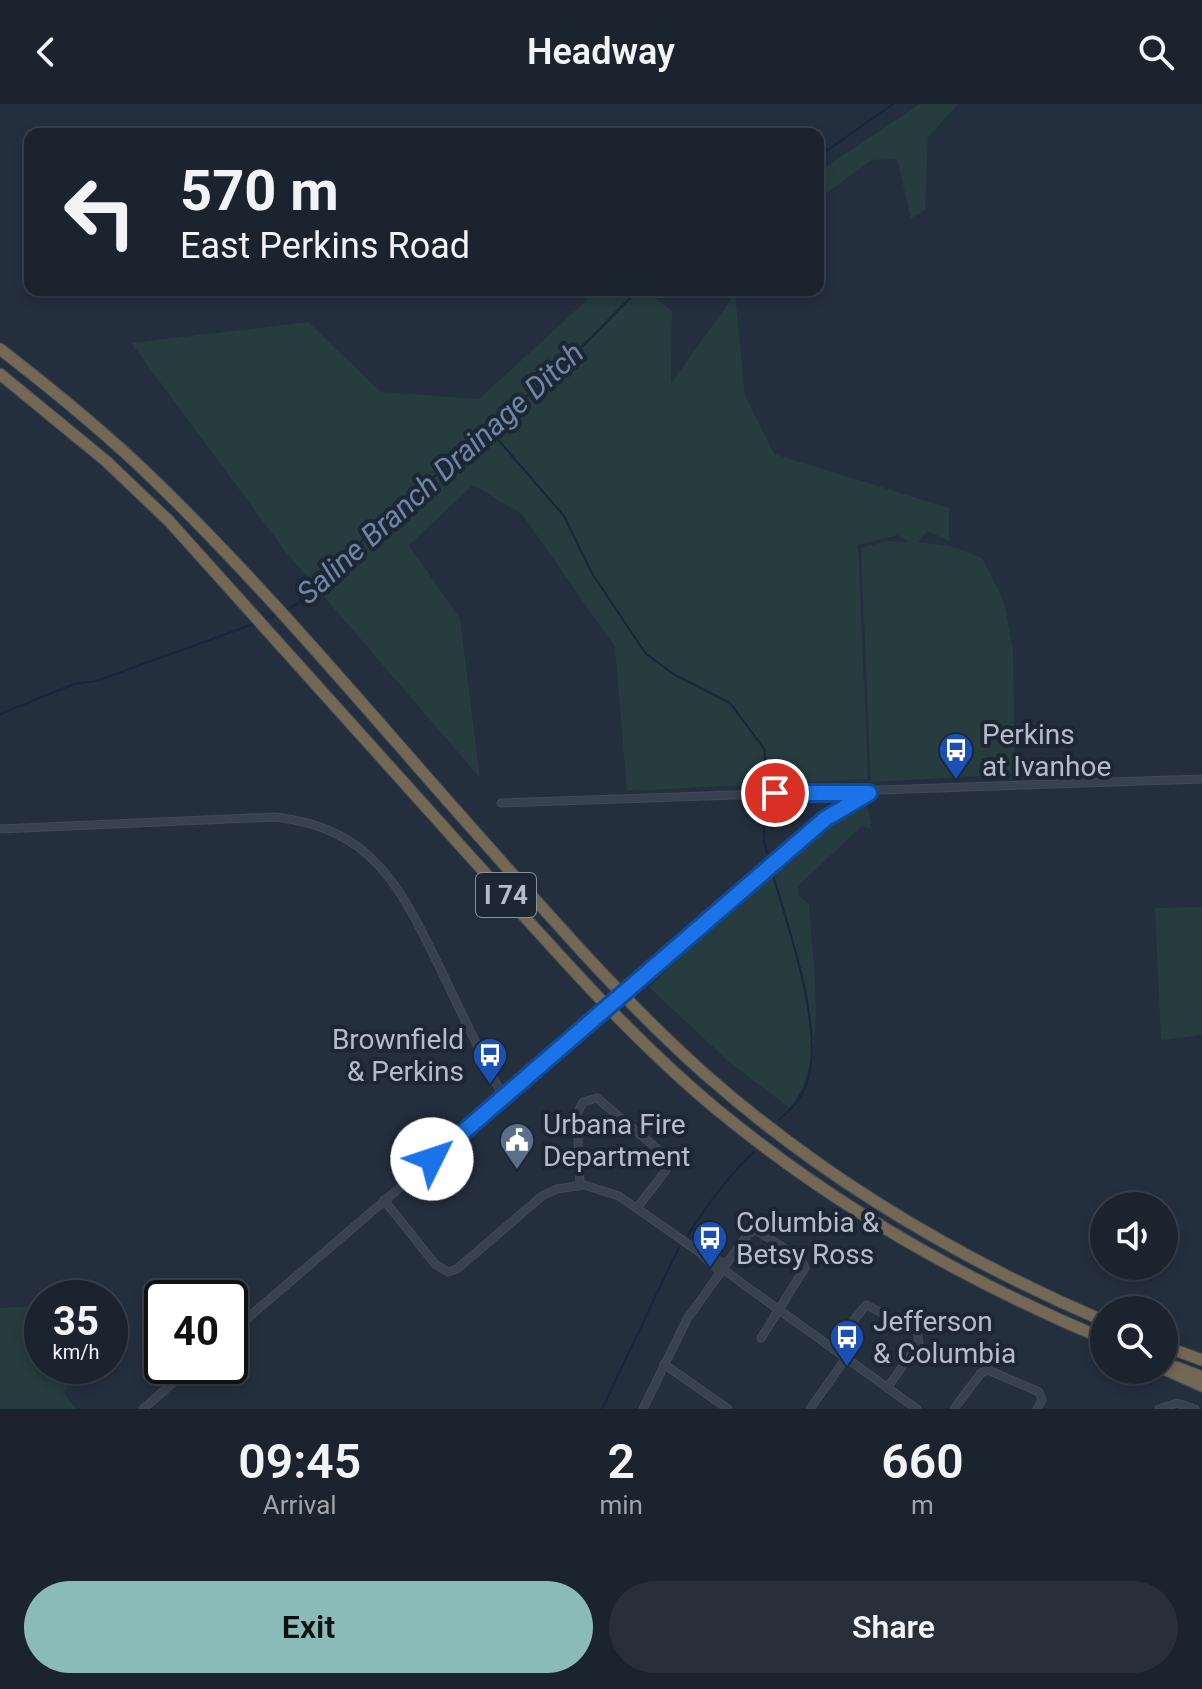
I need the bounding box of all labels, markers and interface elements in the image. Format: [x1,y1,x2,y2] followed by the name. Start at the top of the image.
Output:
[24,30,68,74] icon: back
[1134,30,1178,74] icon: search
[527,31,675,73] text: Headway
[180,158,339,224] text: 570 m
[48,160,152,264] icon: left
[180,225,470,267] text: East Perkins Road
[290,335,590,611] water label: Saline Branch Drainage Ditch
[982,718,1111,783] place label: Perkins at Ivanhoe
[937,731,975,781] bus stop icon: Perkins at Ivanhoe
[741,759,809,827] pin
[753,771,797,815] icon: arrive
[476,873,536,917] road number: I 74
[332,1023,464,1088] place label: Brownfield & Perkins
[471,1036,509,1086] bus stop icon: Brownfield & Perkins
[543,1108,691,1173] place label: Urbana Fire Department
[390,1117,474,1201] position arrow
[498,1121,536,1171] public building icon: Urbana Fire Department
[1090,1192,1178,1384] map controls
[1090,1192,1178,1280] button: sound
[736,1206,880,1271] place label: Columbia & Betsy Ross
[691,1219,729,1269] bus stop icon: Columbia & Betsy Ross
[144,1280,248,1384] speed limit sign: 40
[1090,1296,1178,1384] button: search
[53,1298,99,1345] text: 35
[873,1305,1016,1370] place label: Jefferson & Columbia
[828,1318,866,1368] bus stop icon: Jefferson & Columbia
[53,1340,99,1364] text: km/h
[238,1433,361,1490] text: 09:45
[608,1433,635,1490] text: 2
[881,1433,964,1490] text: 660
[263,1490,337,1520] text: Arrival
[599,1490,643,1520] text: min
[911,1490,934,1520] text: m
[24,1581,593,1673] button: Exit
[609,1581,1178,1673] button: Share

